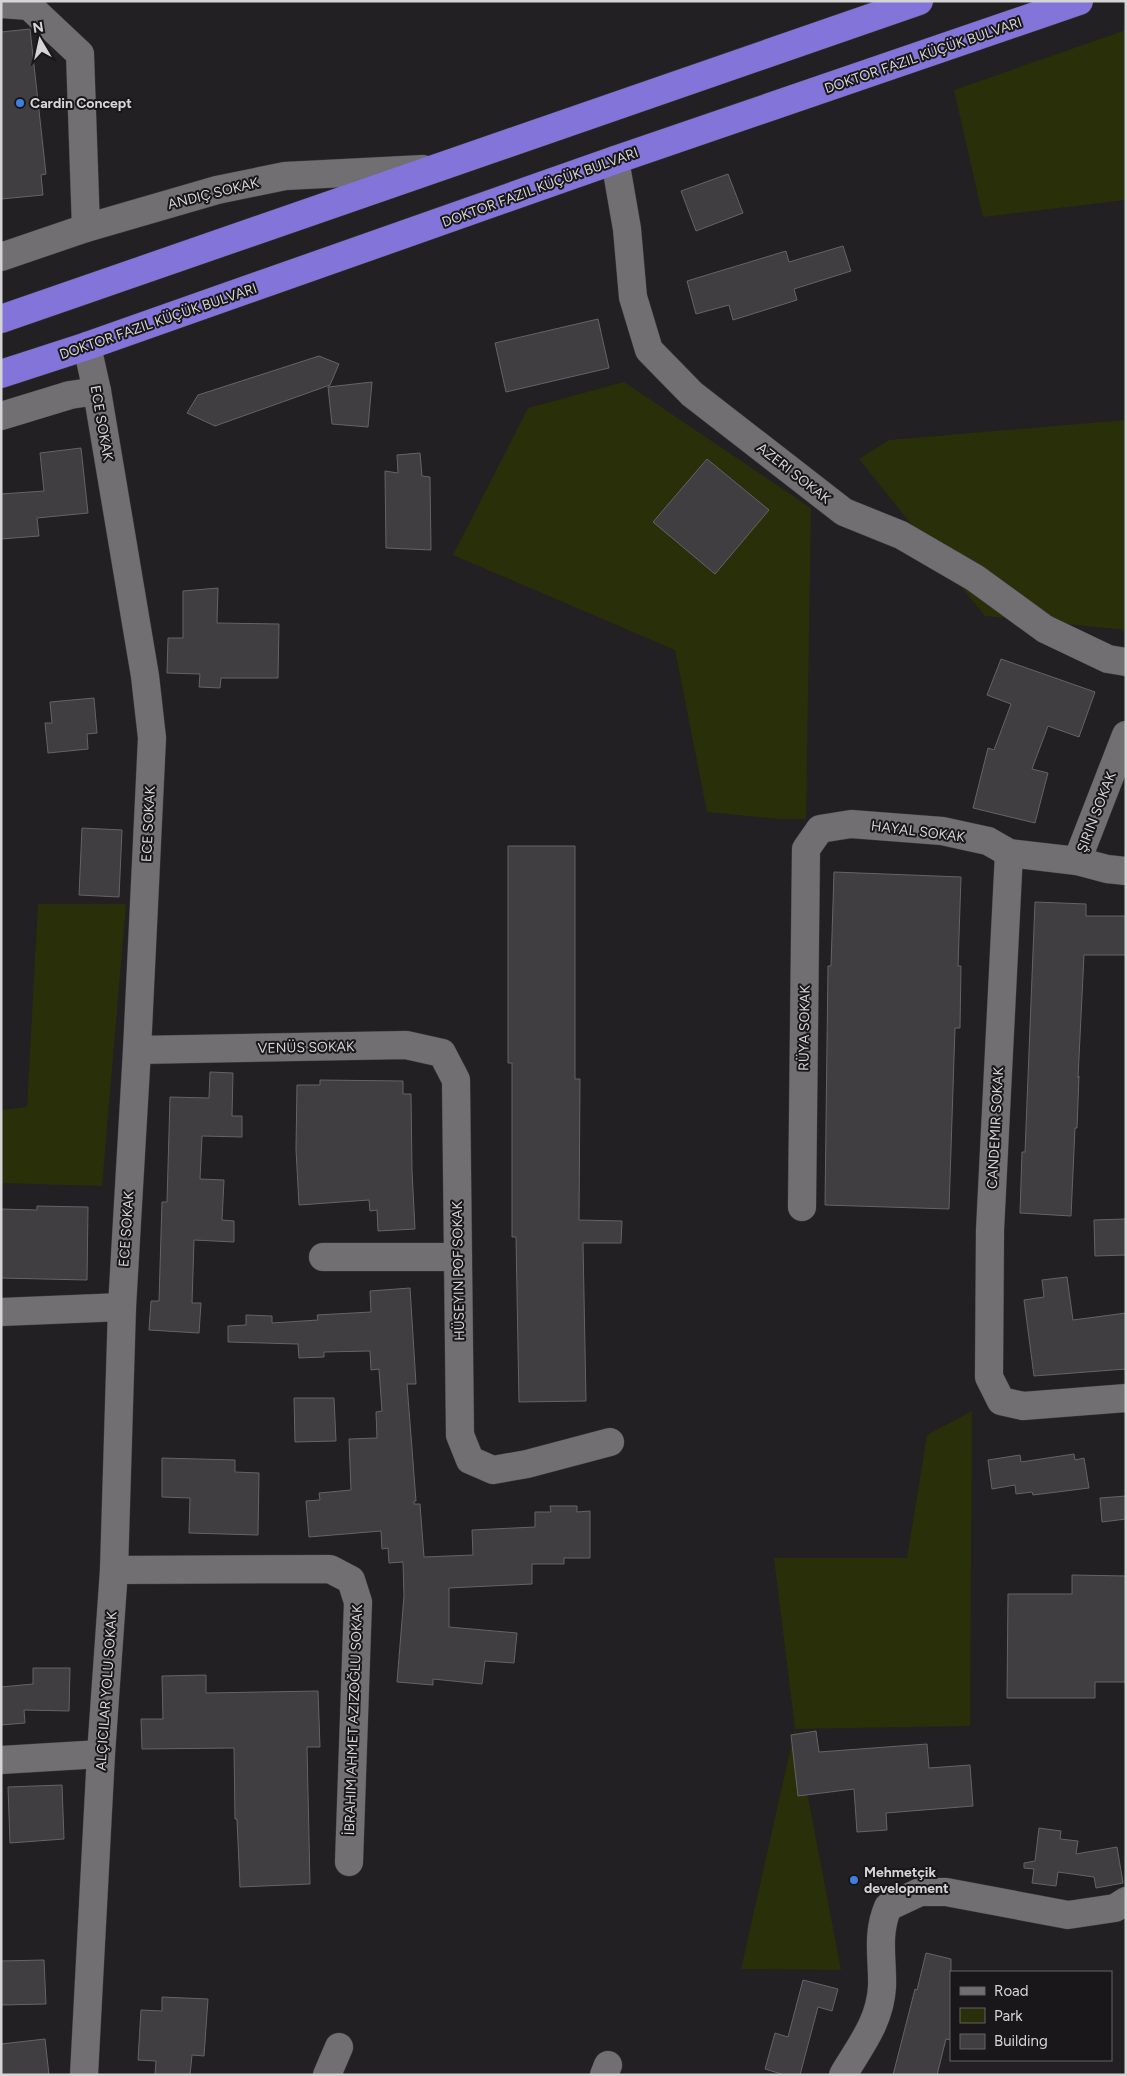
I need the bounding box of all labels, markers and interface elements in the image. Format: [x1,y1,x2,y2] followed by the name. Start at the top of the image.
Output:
[822,14,1024,97] street label: DOKTOR FAZIL KÜÇÜK BULVARI
[15,15,65,65] north arrow
[31,18,45,37] text: N
[30,95,132,112] place label: Cardin Concept
[14,97,26,109] marker: Cardin Concept
[440,144,641,231] street label: DOKTOR FAZIL KÜÇÜK BULVARI
[166,174,261,213] street label: ANDIÇ SOKAK
[57,280,259,363] street label: DOKTOR FAZIL KÜÇÜK BULVARI
[87,384,117,463] street label: ECE SOKAK
[753,439,834,508] street label: AZERI SOKAK
[1073,769,1120,855] street label: ŞIRIN SOKAK
[138,785,159,862] street label: ECE SOKAK
[870,817,966,846] street label: HAYAL SOKAK
[795,984,814,1071] street label: RÜYA SOKAK
[257,1038,355,1057] street label: VENÜS SOKAK
[984,1066,1007,1189] street label: CANDEMIR SOKAK
[115,1190,138,1268] street label: ECE SOKAK
[449,1200,468,1341] street label: HÜSEYIN POF SOKAK
[341,1604,366,1836] street label: İBRAHIM AHMET AZIZOĞLU SOKAK
[92,1610,121,1771] street label: ALÇICILAR YOLU SOKAK
[864,1864,949,1897] place label: Mehmetçik development
[848,1874,860,1886] marker: Mehmetçik development
[950,1971,1112,2061] legend
[994,1982,1029,2000] text: Road
[994,2007,1023,2025] text: Park
[994,2032,1048,2050] text: Building

